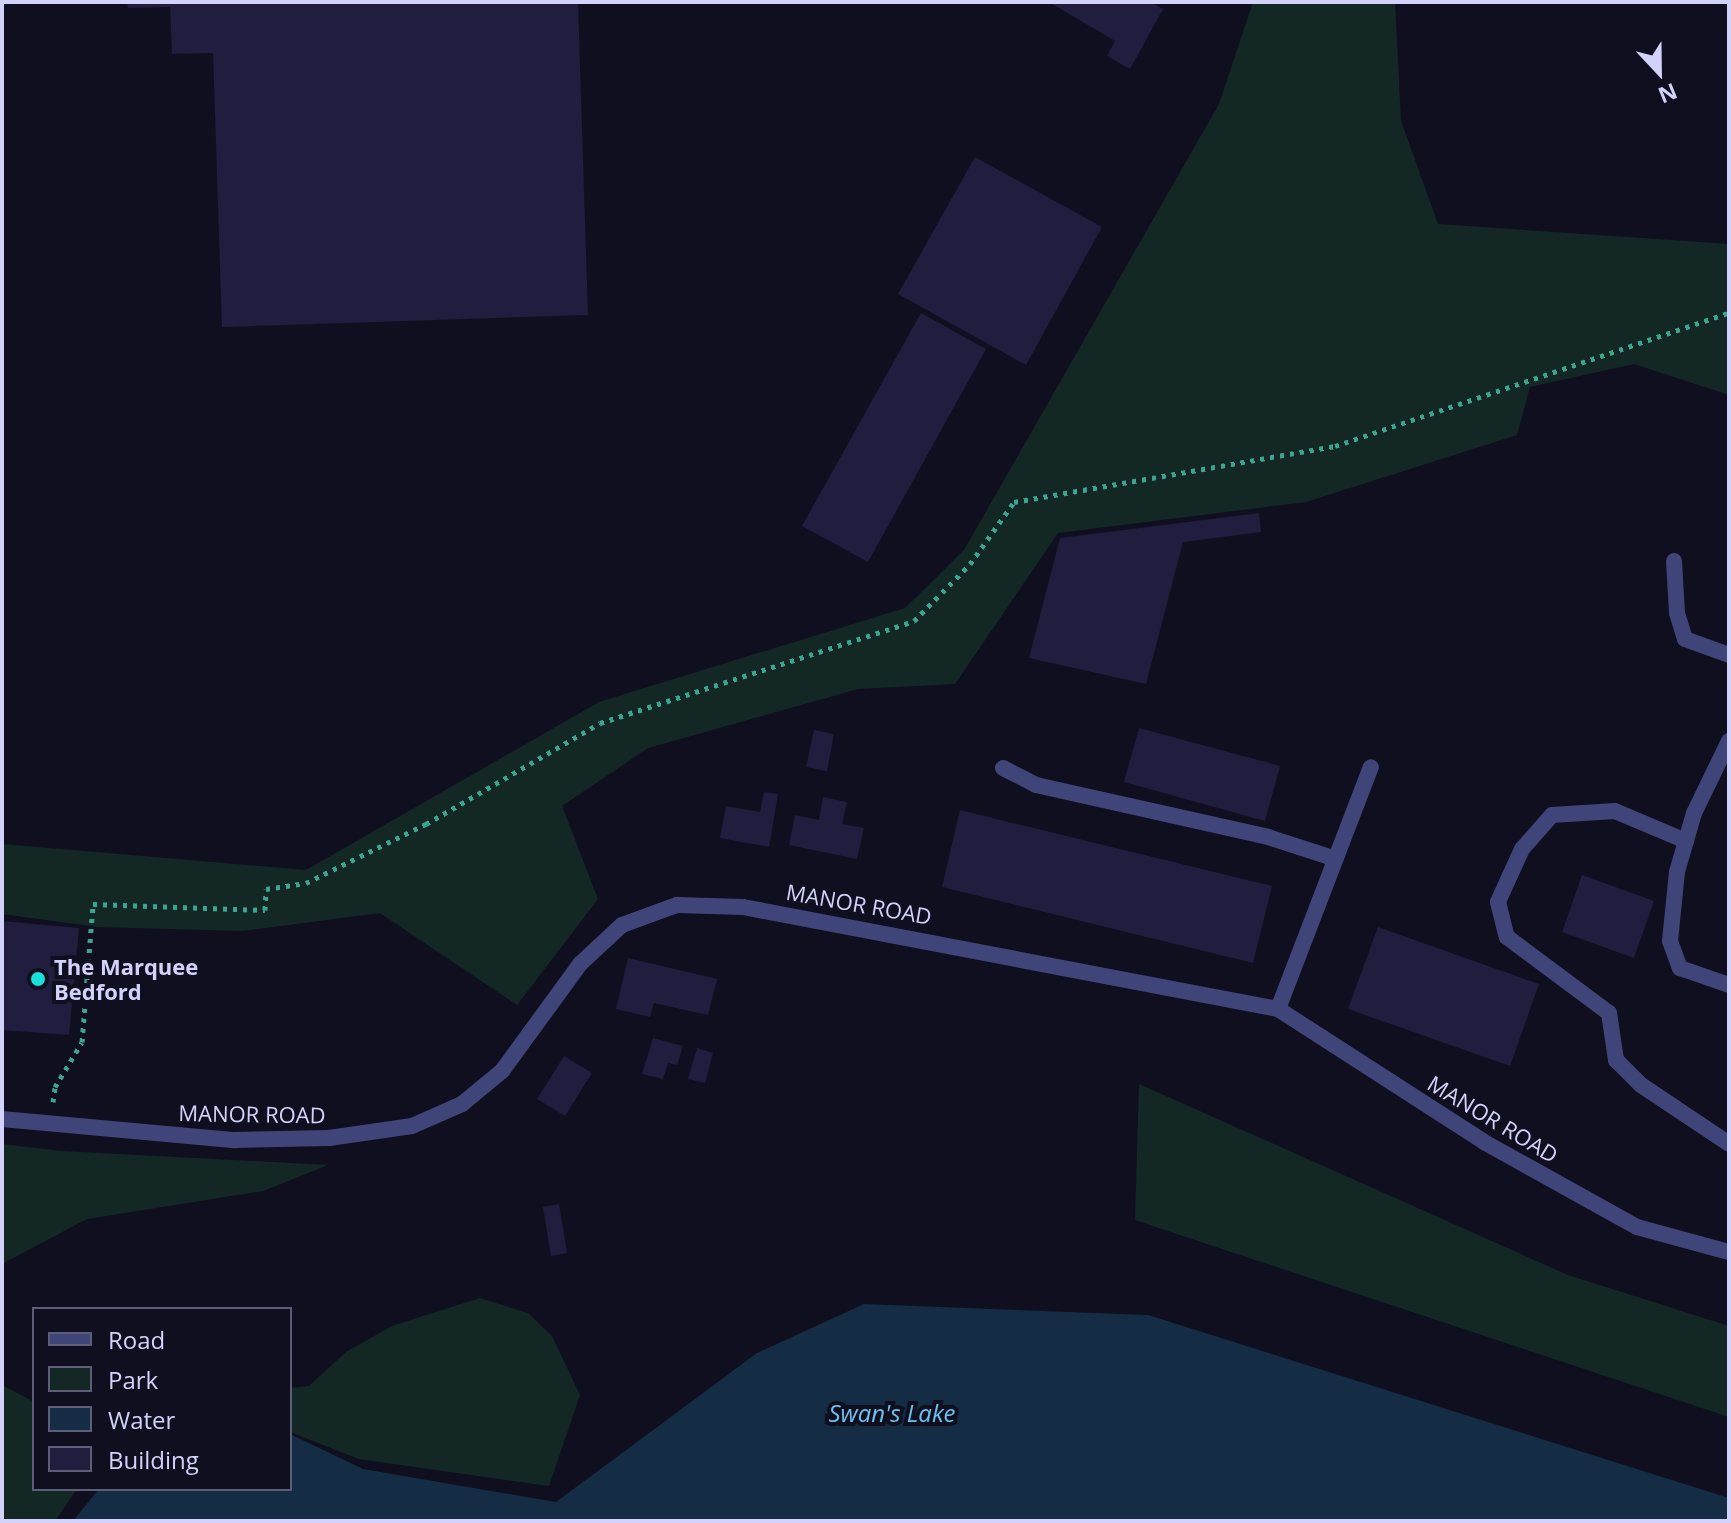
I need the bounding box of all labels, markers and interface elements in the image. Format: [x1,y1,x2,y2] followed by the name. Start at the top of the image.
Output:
[1619,32,1699,112] north arrow
[1654,77,1682,112] text: N
[784,878,934,930] street label: MANOR ROAD
[54,953,198,1004] place label: The Marquee Bedford
[29,970,47,988] marker: The Marquee Bedford
[1423,1070,1563,1168] street label: MANOR ROAD
[178,1100,326,1128] street label: MANOR ROAD
[32,1307,292,1491] legend
[108,1323,165,1356] text: Road
[108,1363,158,1396] text: Park
[828,1399,956,1427] water label: Swan's Lake
[108,1403,175,1436] text: Water
[108,1443,199,1476] text: Building

